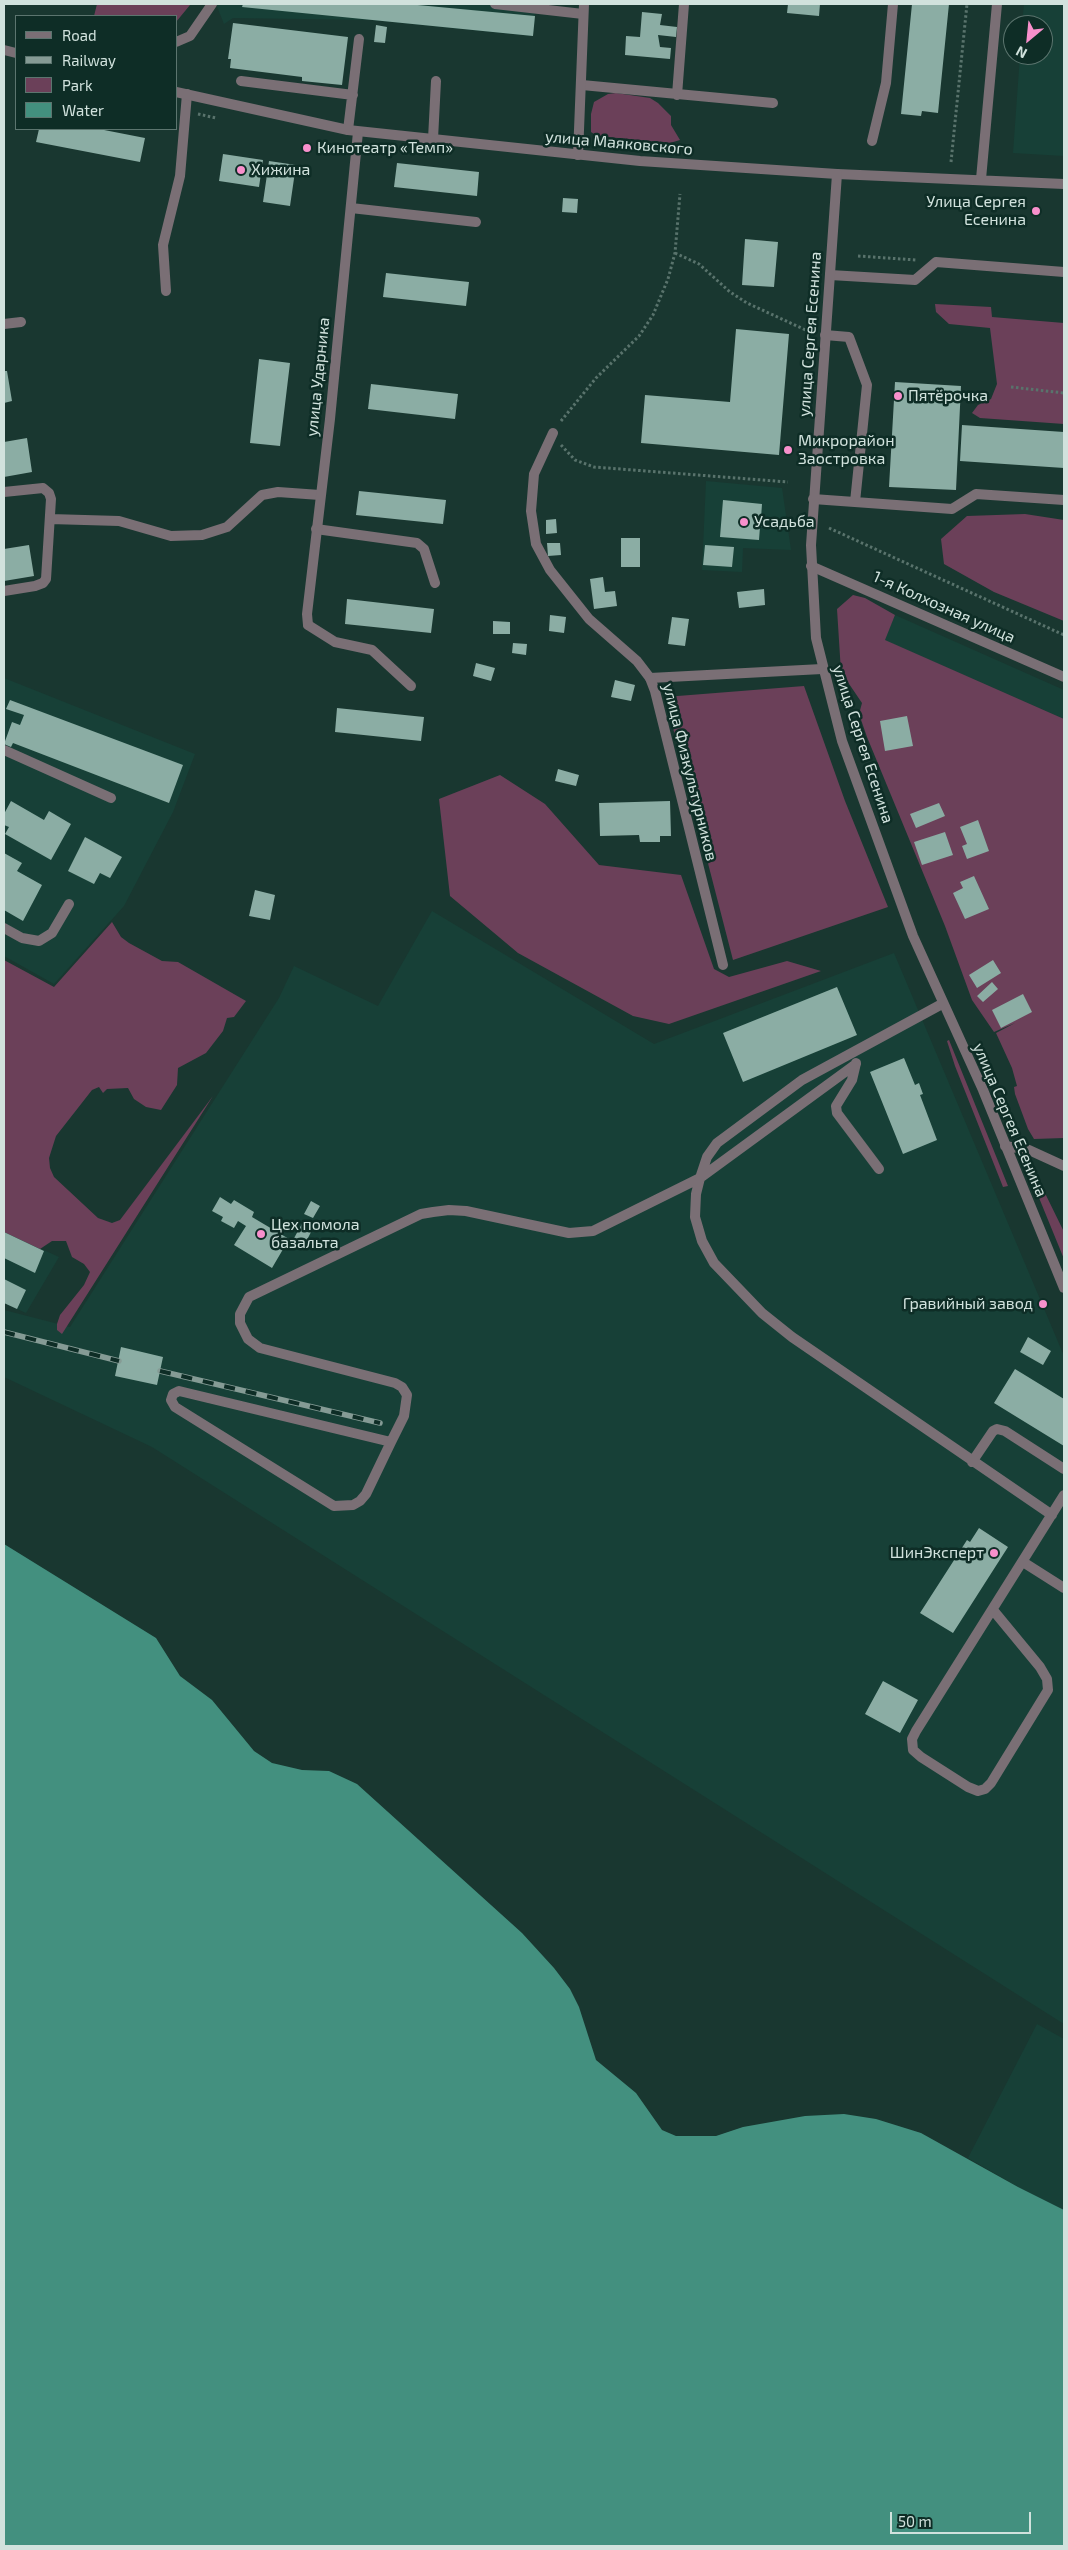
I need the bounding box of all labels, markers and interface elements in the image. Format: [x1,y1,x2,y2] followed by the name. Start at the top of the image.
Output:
[15,15,178,130] legend
[1003,15,1053,65] north arrow
[62,26,97,44] text: Road
[1013,43,1030,63] text: N
[62,51,116,69] text: Railway
[62,76,93,94] text: Park
[62,101,104,119] text: Water
[544,127,694,159] street label: улица Маяковского
[317,138,453,158] place label: Кинотеатр «Темп»
[301,142,313,154] marker: Кинотеатр «Темп»
[251,160,310,180] place label: Хижина
[235,164,247,176] marker: Хижина
[926,192,1026,230] place label: Улица Сергея Есенина
[1030,205,1042,217] marker: Улица Сергея Есенина
[795,251,825,417] street label: улица Сергея Есенина
[302,316,334,438] street label: улица Ударника
[908,386,988,406] place label: Пятёрочка
[892,390,904,402] marker: Пятёрочка
[798,431,894,469] place label: Микрорайон Заостровка
[782,444,794,456] marker: Микрорайон Заостровка
[754,512,815,532] place label: Усадьба
[738,516,750,528] marker: Усадьба
[870,567,1018,647] street label: 1-я Колхозная улица
[828,662,898,826] street label: улица Сергея Есенина
[659,681,721,863] street label: улица Физкультурников
[969,1040,1051,1200] street label: улица Сергея Есенина
[271,1215,360,1253] place label: Цех помола базальта
[255,1228,267,1240] marker: Цех помола базальта
[903,1294,1033,1314] place label: Гравийный завод
[1037,1298,1049,1310] marker: Гравийный завод
[890,1543,984,1563] place label: ШинЭксперт
[988,1547,1000,1559] marker: ШинЭксперт
[893,2502,1034,2534] scale bar
[898,2512,932,2530] text: 50 m

